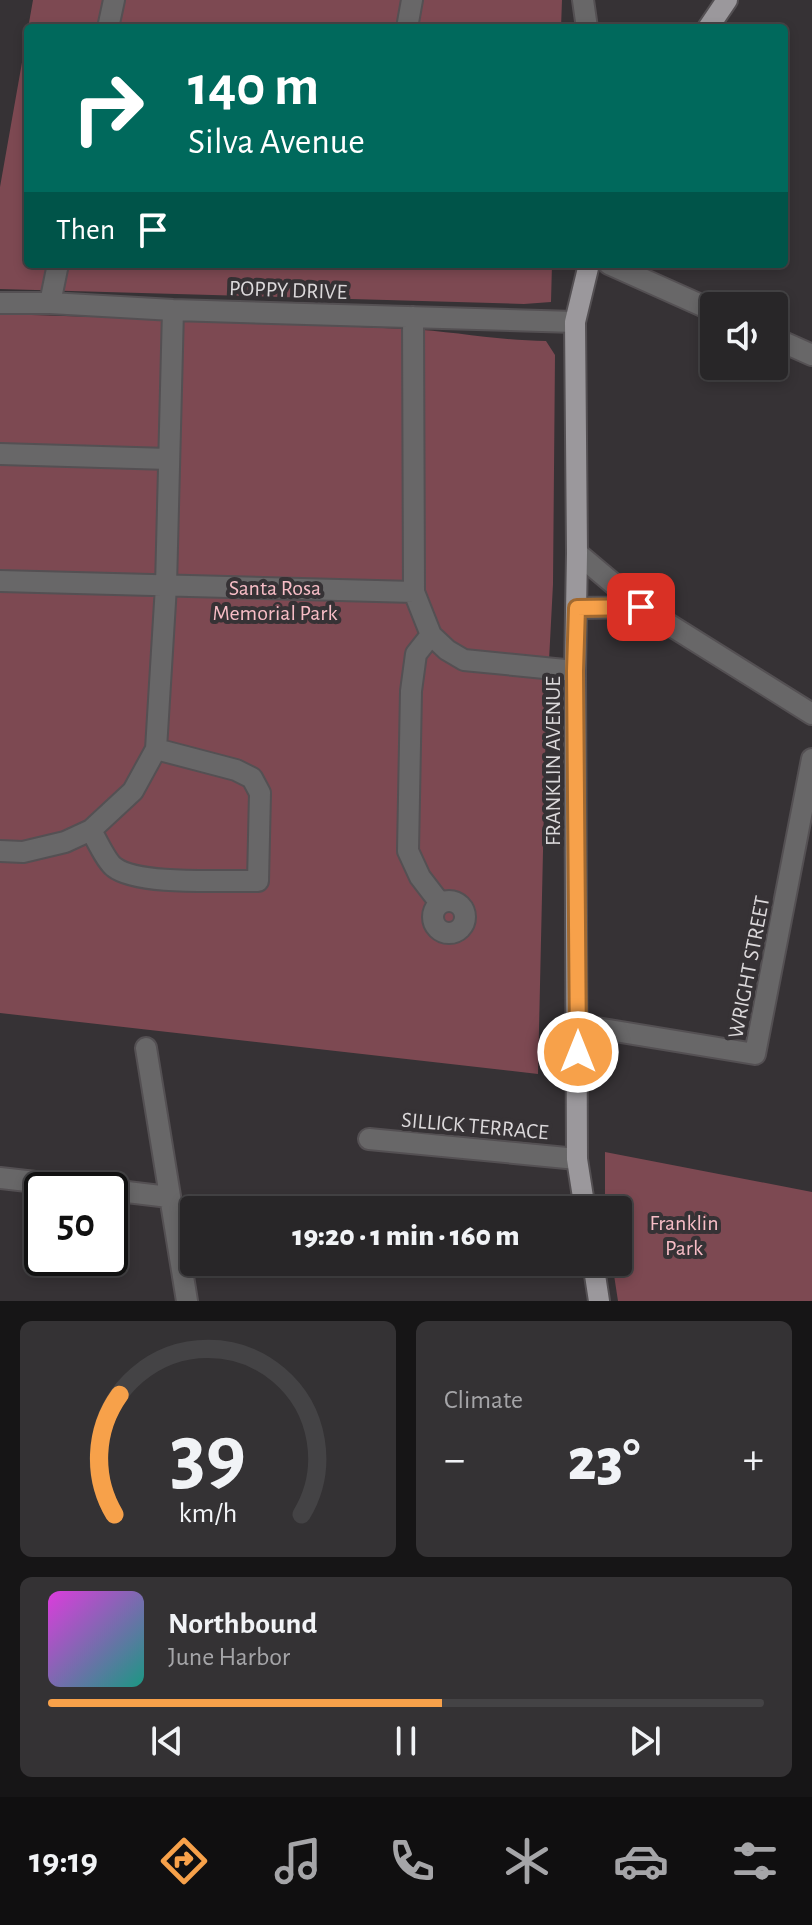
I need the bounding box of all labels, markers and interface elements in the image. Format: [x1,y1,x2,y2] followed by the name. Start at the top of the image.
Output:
[56,56,160,160] icon: right
[188,59,319,115] text: 140 m
[188,124,365,160] text: Silva Avenue
[131,208,175,252] icon: arrive
[56,215,115,245] text: Then
[229,277,348,303] street label: POPPY DRIVE
[700,292,788,380] map controls
[700,292,788,380] button: sound
[607,573,675,641] pin
[213,577,337,624] park label: Santa Rosa Memorial Park
[619,585,663,629] icon: arrive
[542,676,564,846] street label: FRANKLIN AVENUE
[724,894,774,1040] street label: WRIGHT STREET
[536,1010,620,1094] position arrow
[401,1109,550,1143] street label: SILLICK TERRACE
[24,1172,128,1276] speed limit sign: 50
[649,1212,719,1259] park label: Franklin Park
[292,1221,520,1251] text: 19:20 · 1 min · 160 m
[444,1387,523,1413] text: Climate
[170,1414,246,1498] text: 39
[568,1431,640,1491] text: 23°
[444,1438,465,1482] text: −
[743,1438,764,1482] text: +
[179,1499,237,1528] text: km/h
[168,1609,317,1639] text: Northbound
[168,1644,290,1670] text: June Harbor
[145,1719,189,1763] icon: previous
[384,1719,428,1763] icon: pause
[623,1719,667,1763] icon: next
[156,1833,212,1889] icon: directions
[270,1833,326,1889] icon: music
[384,1833,440,1889] icon: phone
[499,1833,555,1889] icon: climate
[613,1833,669,1889] icon: car
[727,1833,783,1889] icon: filters
[29,1843,98,1879] text: 19:19

